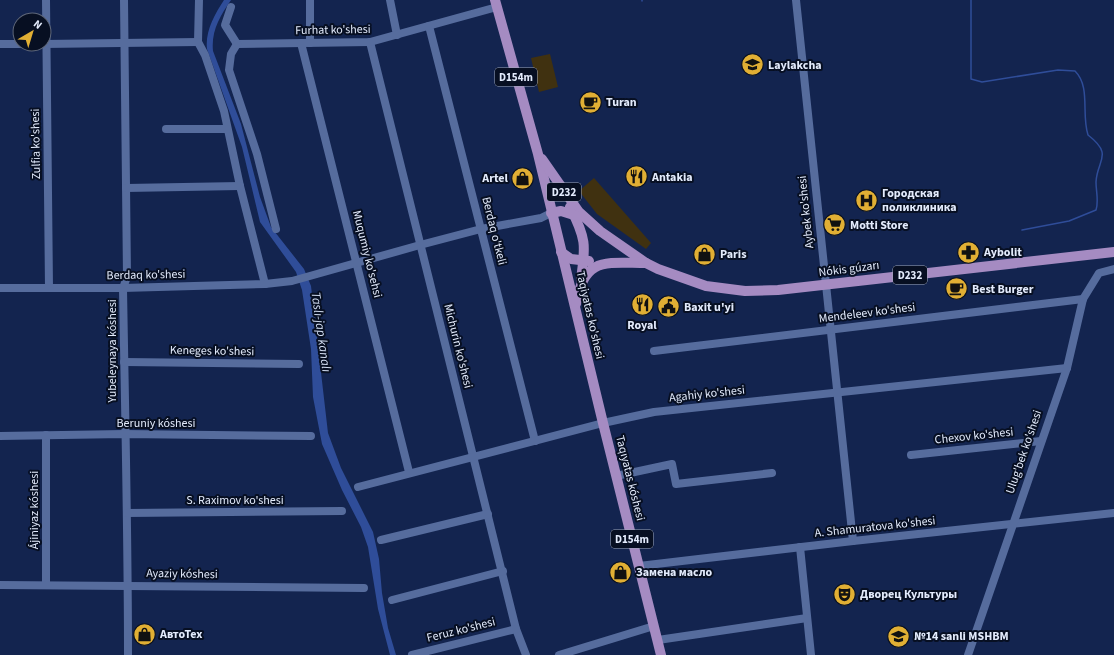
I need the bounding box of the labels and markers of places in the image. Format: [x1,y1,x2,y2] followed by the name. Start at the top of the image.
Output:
[739,52,765,78] school or university icon: Laylakcha
[768,57,822,74] place label: Laylakcha
[578,89,604,115] cafe icon: Turan
[606,94,637,111] place label: Turan
[623,164,649,190] restaurant icon: Antakia
[510,165,536,191] shop icon: Artel
[651,169,693,186] place label: Antakia
[481,170,509,187] place label: Artel
[882,185,957,216] place label: Городская поликлиника
[854,187,880,213] hospital icon: Городская поликлиника
[821,212,847,238] supermarket icon: Motti Store
[850,217,908,234] place label: Motti Store
[955,239,981,265] pharmacy icon: Aybolit
[691,241,717,267] shop icon: Paris
[983,244,1022,261] place label: Aybolit
[720,246,746,263] place label: Paris
[944,276,970,302] cafe icon: Best Burger
[972,281,1034,298] place label: Best Burger
[629,291,655,317] restaurant icon: Royal
[656,294,682,320] public building icon: Baxit u'yi
[684,299,734,316] place label: Baxit u'yi
[627,317,657,334] place label: Royal
[607,559,633,585] shop icon: Замена масло
[636,564,713,581] place label: Замена масло
[831,581,857,607] theatre icon: Дворец Культуры
[860,586,957,603] place label: Дворец Культуры
[131,621,157,647] shop icon: АвтоТех
[885,623,911,649] school or university icon: №14 sanli MSHBM
[159,626,202,643] place label: АвтоТех
[914,628,1009,645] place label: №14 sanli MSHBM

